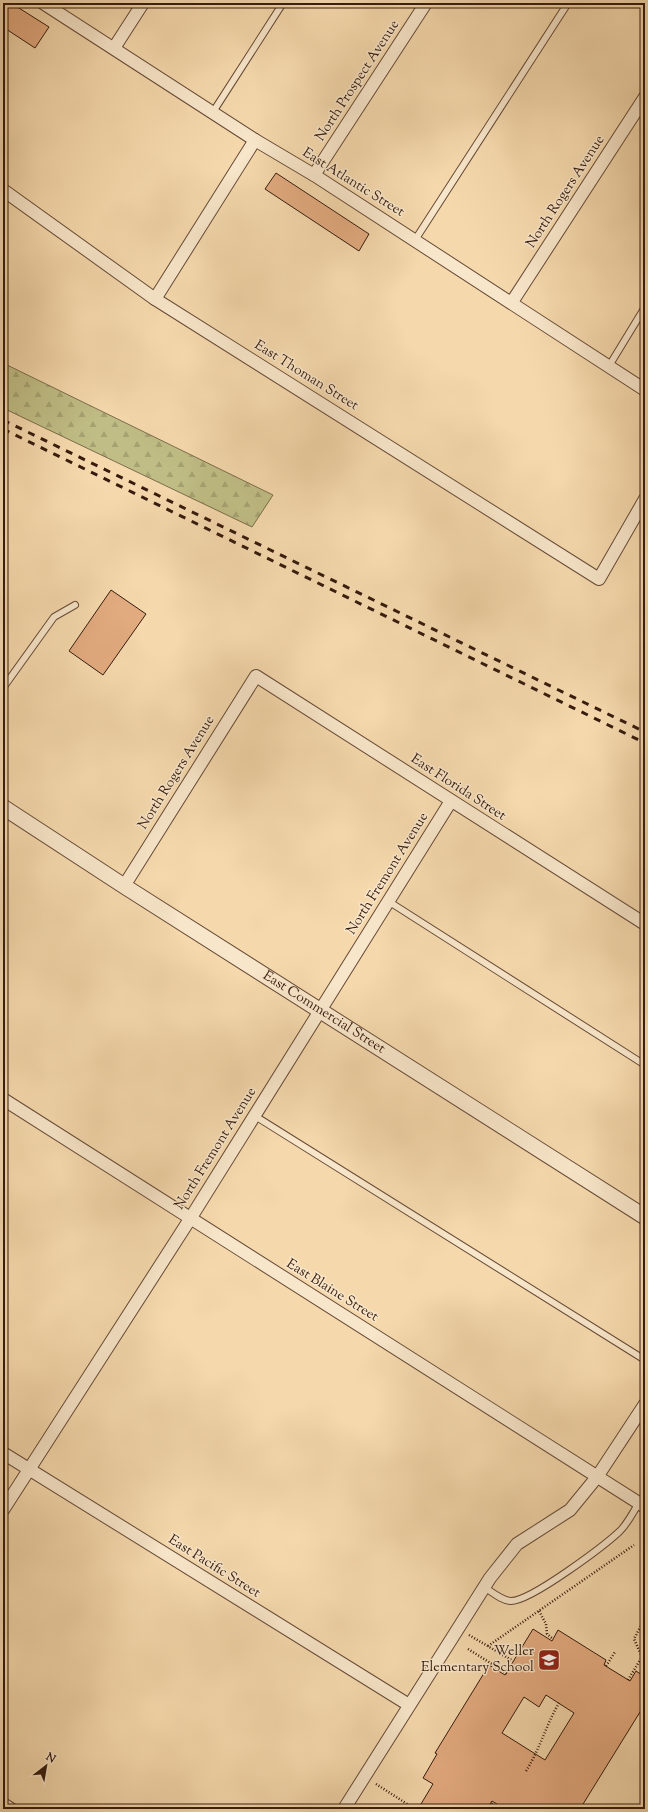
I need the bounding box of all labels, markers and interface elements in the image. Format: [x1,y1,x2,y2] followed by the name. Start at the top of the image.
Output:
[311,16,405,146] street label: North Prospect Avenue
[522,132,610,252] street label: North Rogers Avenue
[298,144,408,223] street label: East Atlantic Street
[250,336,362,416] street label: East Thoman Street
[134,712,220,834] street label: North Rogers Avenue
[406,750,510,826] street label: East Florida Street
[342,809,434,939] street label: North Fremont Avenue
[259,966,389,1059] street label: East Commercial Street
[170,1084,262,1214] street label: North Fremont Avenue
[282,1255,382,1327] street label: East Blaine Street
[164,1531,264,1604] street label: East Pacific Street
[421,1642,535,1678] place label: Weller Elementary School
[536,1647,562,1673] school or university icon: Weller Elementary School
[26,1746,66,1786] north arrow
[42,1749,59,1768] text: N

